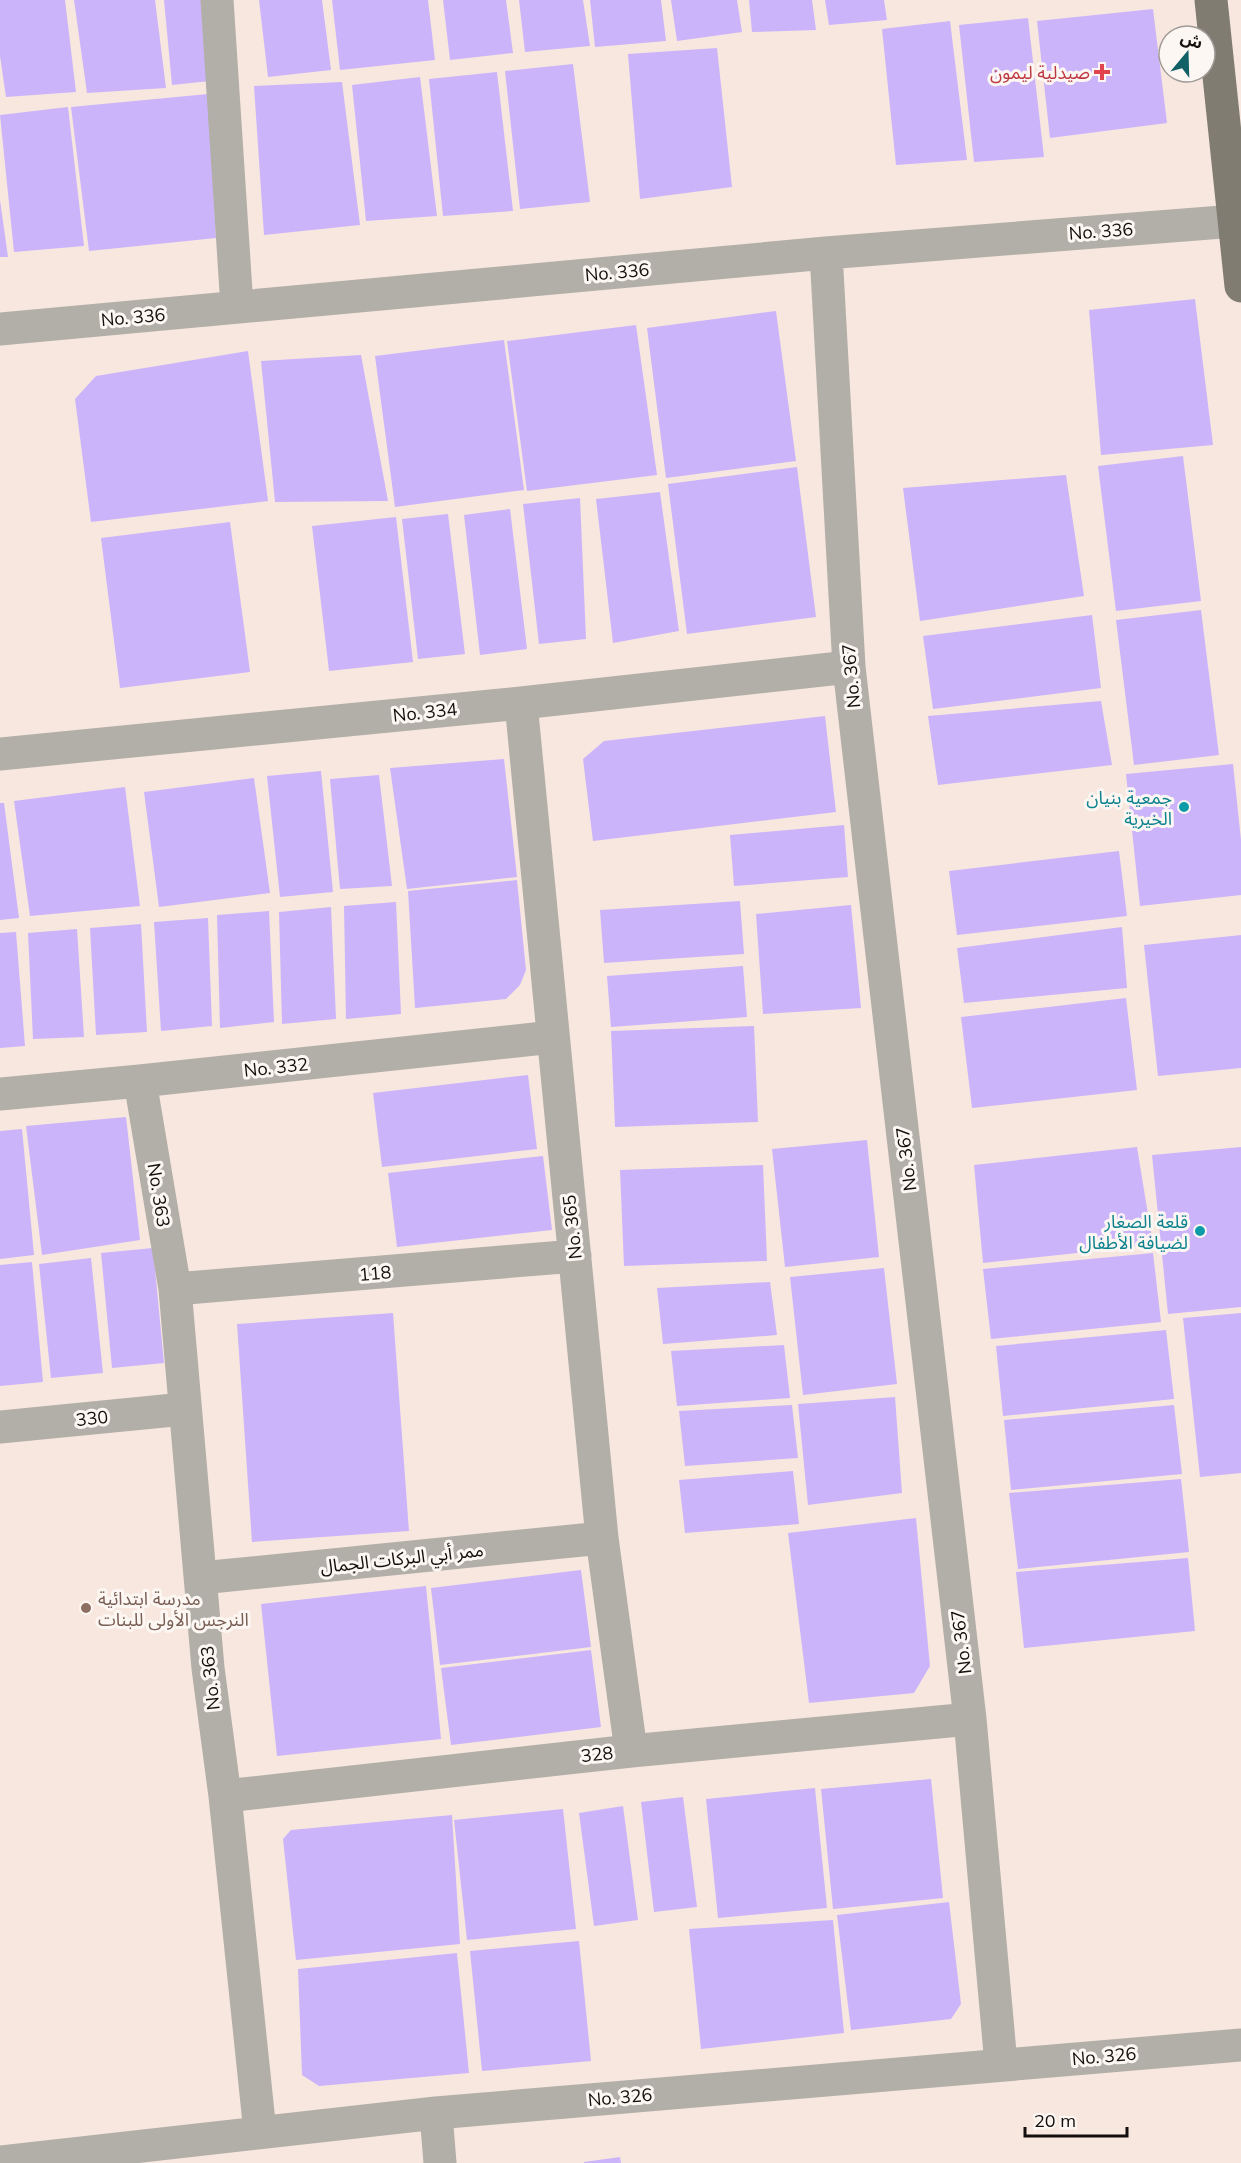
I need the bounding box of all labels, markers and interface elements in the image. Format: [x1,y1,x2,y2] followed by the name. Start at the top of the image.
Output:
[1157,24,1217,84] north arrow
[1178,27,1206,53] text: ش
[990,61,1090,84] place label: صيدلية ليمون
[1095,65,1109,79] marker: صيدلية ليمون
[1068,217,1134,245] street label: No. 336
[584,258,650,286] street label: No. 336
[100,303,166,331] street label: No. 336
[837,643,865,709] street label: No. 367
[392,697,458,727] street label: No. 334
[1086,786,1172,830] place label: جمعية بنيان الخيرية
[1177,800,1191,814] marker: جمعية بنيان الخيرية
[243,1052,309,1082] street label: No. 332
[891,1126,921,1192] street label: No. 367
[143,1161,175,1229] street label: No. 363
[557,1194,587,1260] street label: No. 365
[1079,1210,1188,1254] place label: قلعة الصغار لضيافة الأطفال
[1193,1224,1207,1238] marker: قلعة الصغار لضيافة الأطفال
[358,1260,392,1286] street label: 118
[75,1405,109,1431] street label: 330
[319,1538,485,1580] street label: ممر أبي البركات الجمال
[98,1587,249,1631] place label: مدرسة ابتدائية النرجس الأولى للبنات
[79,1601,93,1615] marker: مدرسة ابتدائية النرجس الأولى للبنات
[946,1609,976,1675] street label: No. 367
[195,1645,225,1711] street label: No. 363
[580,1741,614,1767] street label: 328
[1071,2042,1137,2070] street label: No. 326
[587,2083,653,2111] street label: No. 326
[1025,2100,1127,2138] scale bar
[1034,2109,1076,2132] text: 20 m

